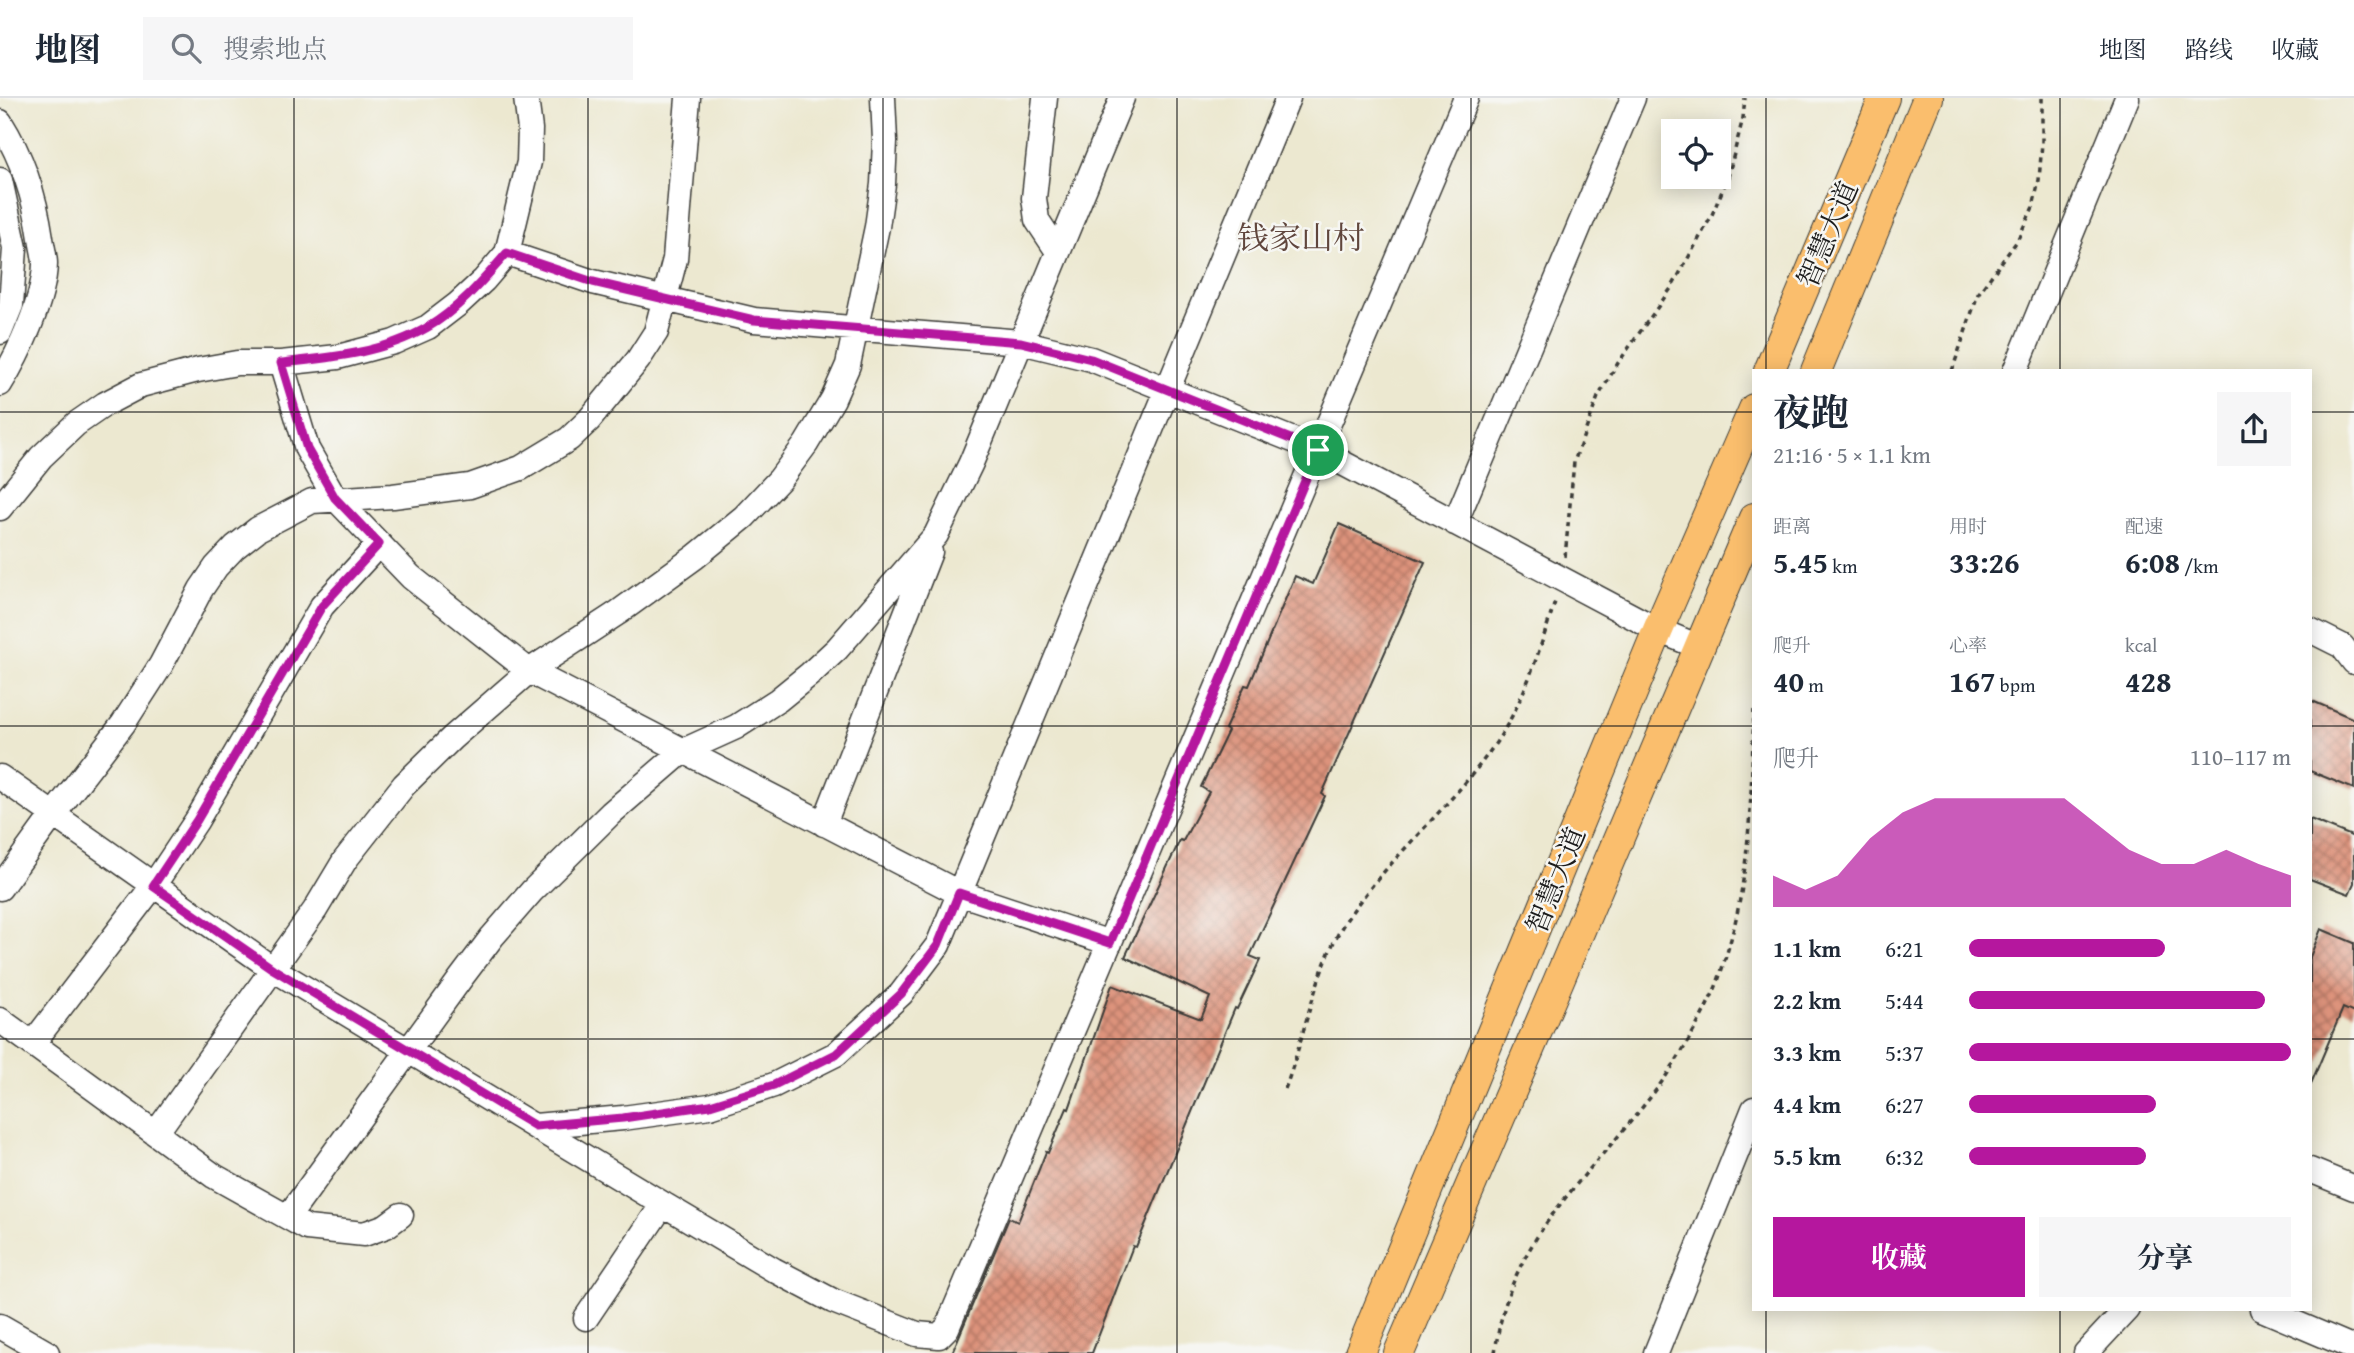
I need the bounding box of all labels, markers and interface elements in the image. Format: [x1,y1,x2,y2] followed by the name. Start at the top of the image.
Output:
[143,17,633,80] search box
[35,25,101,73] text: 地图
[167,29,205,67] icon: search
[223,29,327,68] text: 搜索地点
[2099,32,2147,67] text: 地图
[2185,32,2233,67] text: 路线
[2271,32,2319,67] text: 收藏
[1661,119,1731,189] map controls
[1661,119,1731,189] button: locate
[1786,174,1868,294] street label: 智慧大道
[1237,214,1365,261] district label: 钱家山村
[1773,384,1849,440] text: 夜跑
[2217,392,2291,466] button: share
[1288,420,1348,480] pin
[1299,431,1337,469] icon: arrive
[1773,438,1931,471] text: 21:16 · 5 × 1.1 km
[1773,512,1811,540] text: 距离
[1949,512,1987,540] text: 用时
[2125,512,2163,540] text: 配速
[1773,540,1828,584] text: 5.45
[1949,540,2020,584] text: 33:26
[2125,540,2180,584] text: 6:08
[1828,552,1857,580] text: km
[2180,552,2218,580] text: /km
[1773,631,1811,659] text: 爬升
[1949,631,1987,659] text: 心率
[2125,631,2157,659] text: kcal
[1773,659,1804,703] text: 40
[1949,659,1996,703] text: 167
[2125,659,2172,703] text: 428
[1804,671,1824,699] text: m
[1996,671,2035,699] text: bpm
[2190,740,2291,773] text: 110–117 m
[1773,741,1819,774] text: 爬升
[1515,820,1595,940] street label: 智慧大道
[1773,932,1841,965] text: 1.1 km
[1885,932,1924,965] text: 6:21
[1773,984,1841,1017] text: 2.2 km
[1885,984,1924,1017] text: 5:44
[1773,1036,1841,1069] text: 3.3 km
[1885,1036,1924,1069] text: 5:37
[1773,1088,1841,1121] text: 4.4 km
[1885,1088,1924,1121] text: 6:27
[1773,1140,1841,1173] text: 5.5 km
[1885,1140,1924,1173] text: 6:32
[1773,1217,2025,1297] button: 收藏
[2039,1217,2291,1297] button: 分享

